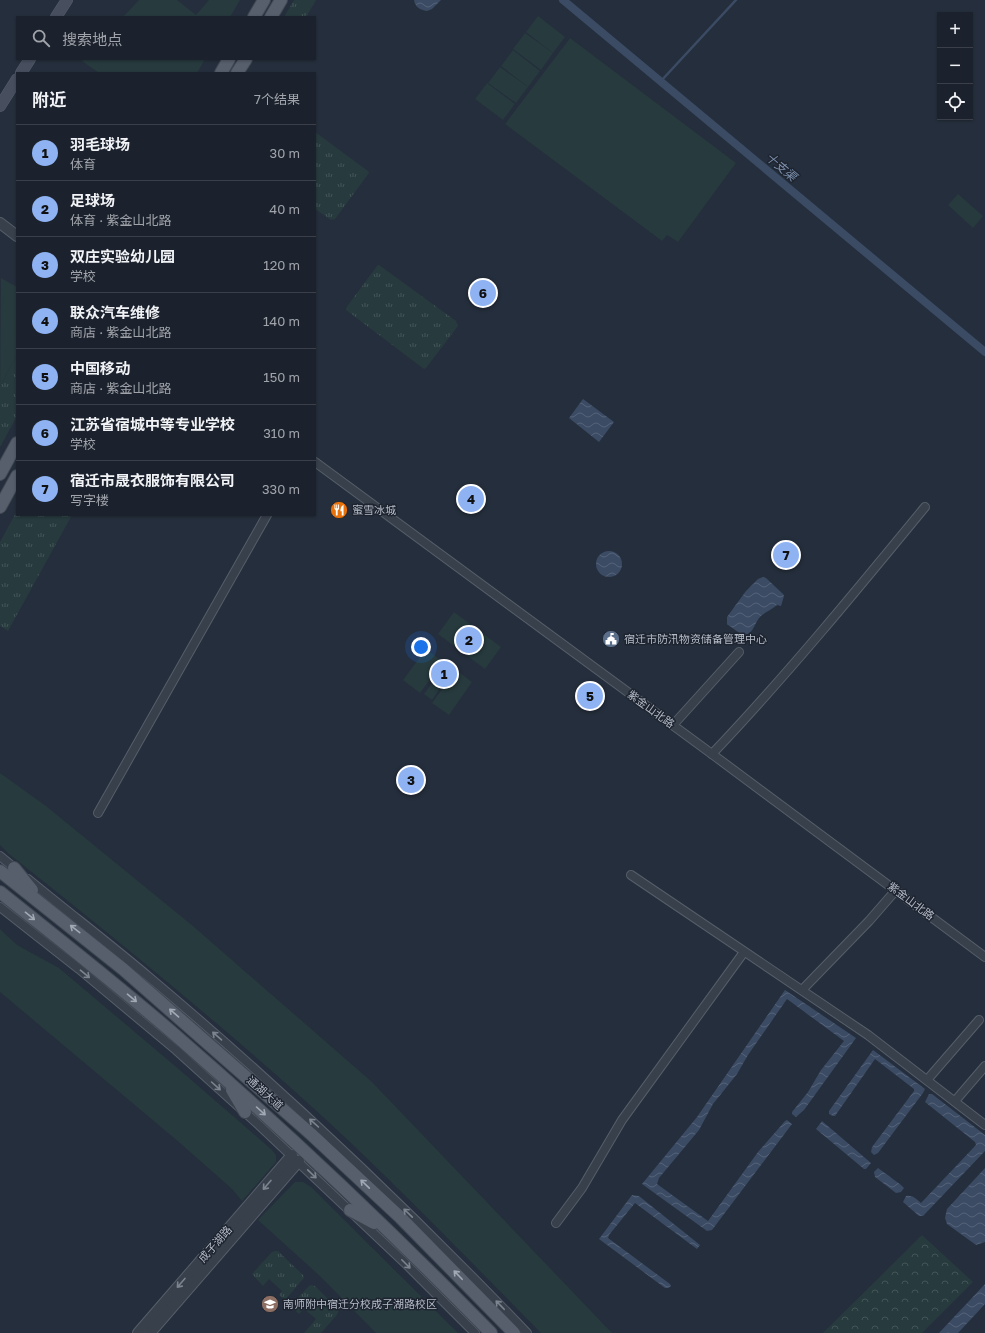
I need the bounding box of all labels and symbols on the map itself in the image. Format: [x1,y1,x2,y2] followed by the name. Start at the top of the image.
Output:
[763,149,801,185] water label: 十支渠
[470,278,496,308] pin: 6
[458,484,484,514] pin: 4
[329,500,349,520] restaurant icon: 蜜雪冰城
[352,503,396,516] place label: 蜜雪冰城
[773,540,799,570] pin: 7
[456,625,482,655] pin: 2
[601,629,621,649] public building icon: 宿迁市防汛物资储备管理中心
[624,632,767,645] place label: 宿迁市防汛物资储备管理中心
[411,637,431,657] your location
[431,659,457,689] pin: 1
[577,681,603,711] pin: 5
[625,687,677,730] street label: 紫金山北路
[398,765,424,795] pin: 3
[885,879,937,922] street label: 紫金山北路
[25,912,36,921] one-way arrow
[69,925,80,934] one-way arrow
[80,970,91,979] one-way arrow
[126,993,137,1002] one-way arrow
[169,1009,179,1018] one-way arrow
[212,1032,223,1041] one-way arrow
[245,1073,286,1112] street label: 通湖大道
[211,1081,221,1091] one-way arrow
[256,1106,266,1116] one-way arrow
[309,1118,319,1128] one-way arrow
[307,1169,317,1179] one-way arrow
[262,1179,271,1190] one-way arrow
[360,1179,370,1189] one-way arrow
[403,1208,413,1218] one-way arrow
[195,1223,234,1265] street label: 成子湖路
[401,1259,411,1269] one-way arrow
[453,1270,462,1280] one-way arrow
[177,1277,186,1288] one-way arrow
[260,1294,280,1314] school or university icon: 南师附中宿迁分校成子湖路校区
[283,1297,437,1310] place label: 南师附中宿迁分校成子湖路校区
[495,1300,505,1310] one-way arrow

